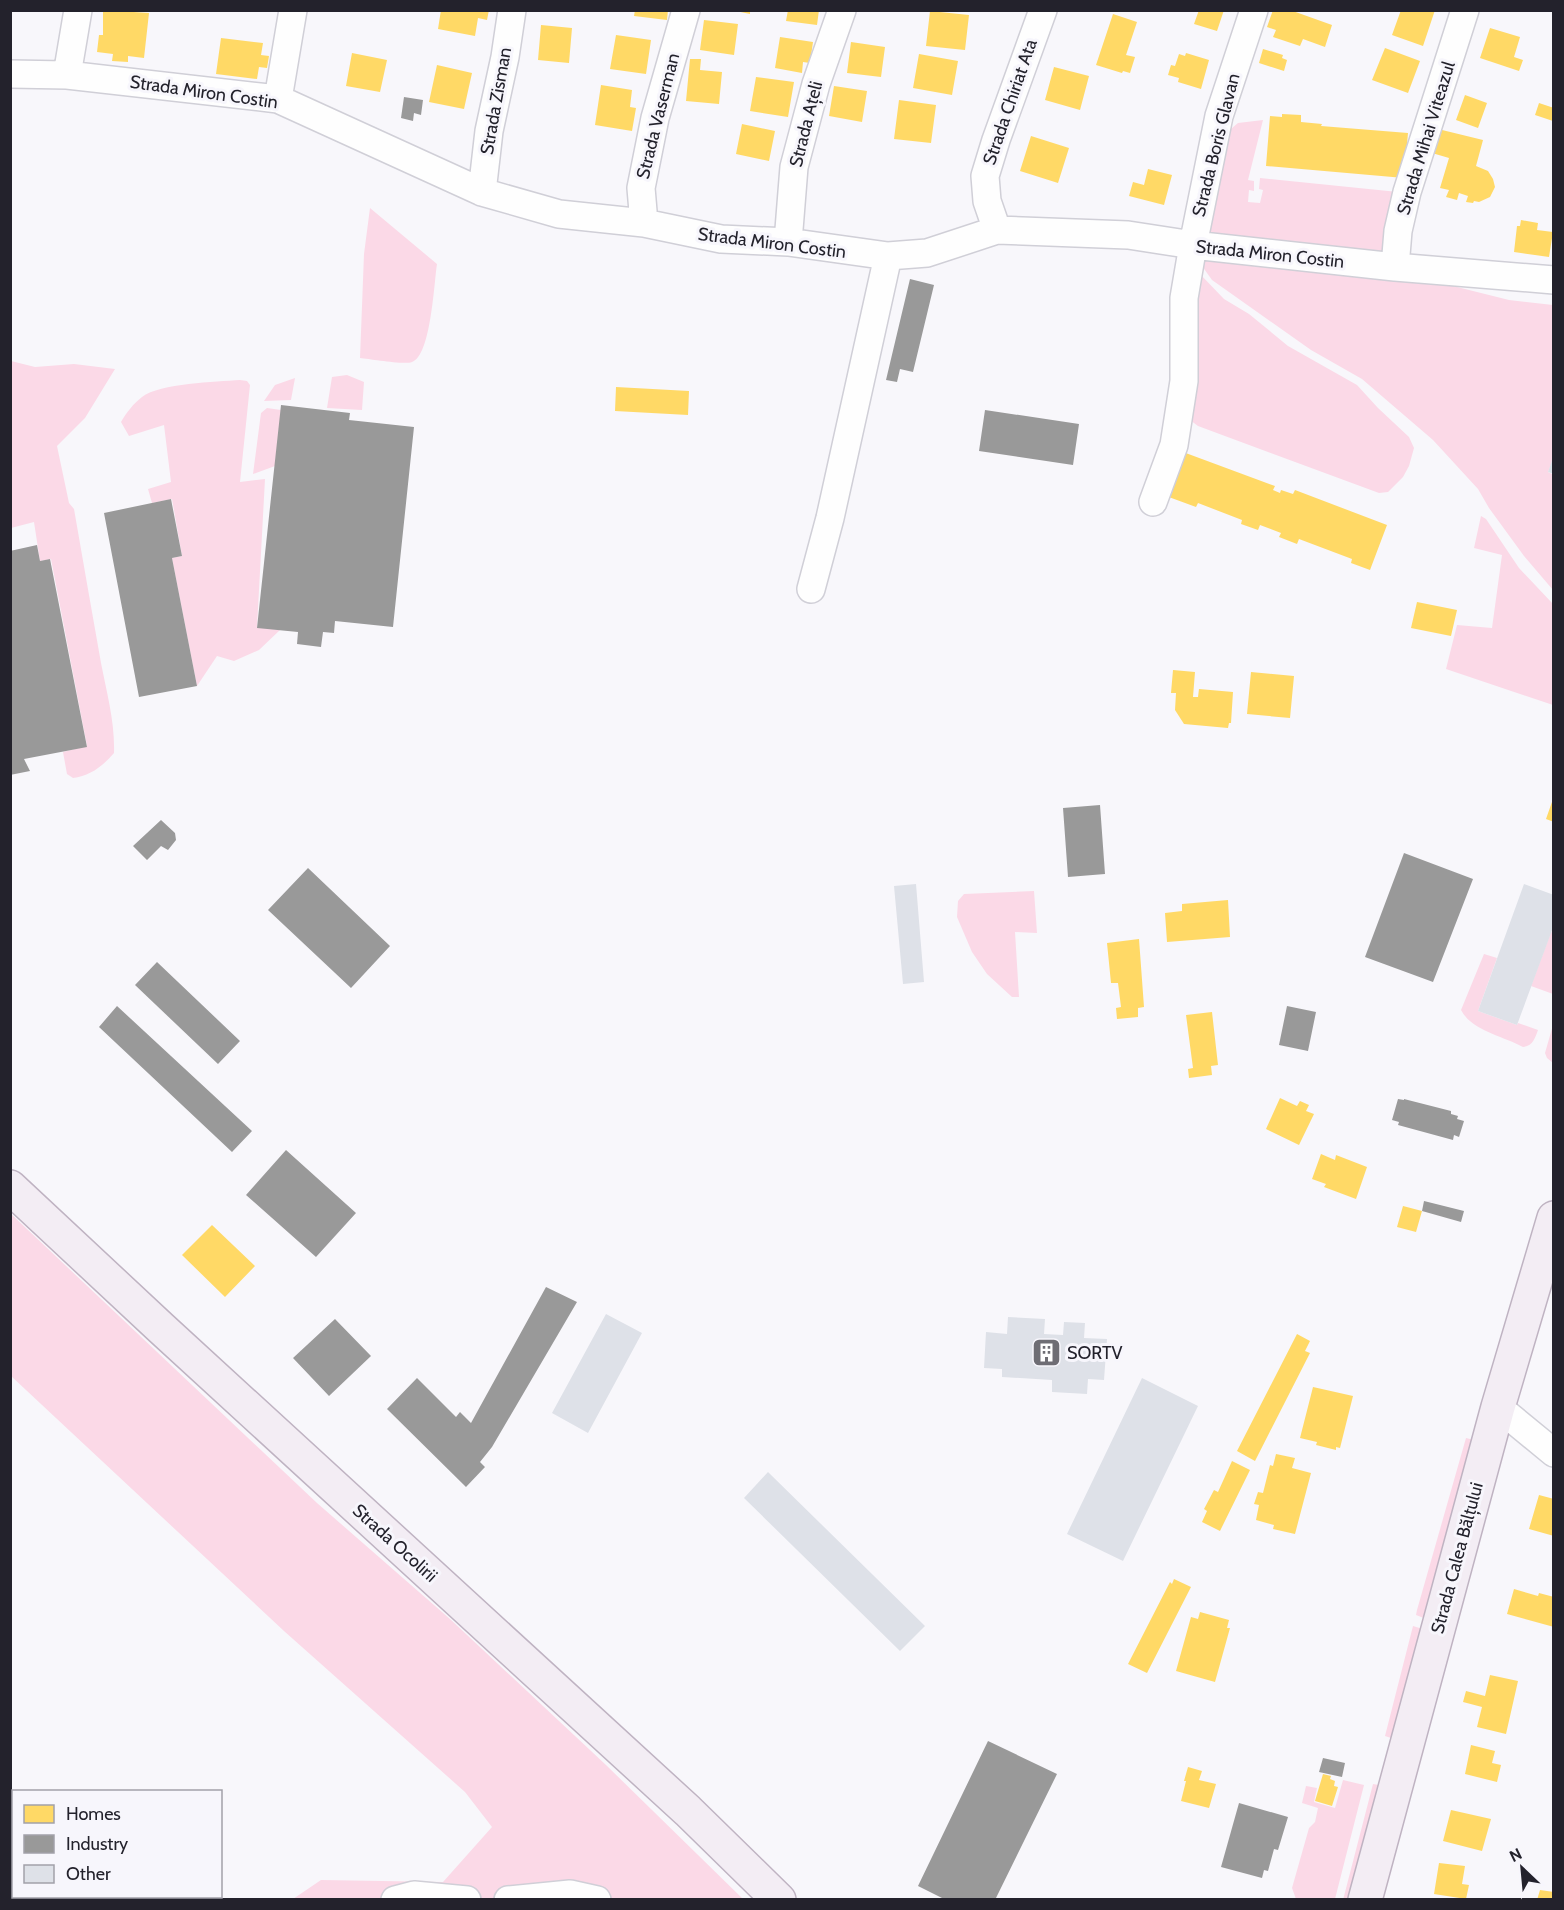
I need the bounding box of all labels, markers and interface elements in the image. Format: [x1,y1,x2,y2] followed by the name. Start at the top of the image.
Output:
[978,36,1042,168] street label: Strada Chiriat Ata
[476,46,516,156] street label: Strada Zisman
[632,51,684,181] street label: Strada Vaserman
[1392,58,1460,217] street label: Strada Mihai Viteazul
[129,71,279,113] street label: Strada Miron Costin
[1188,71,1244,219] street label: Strada Boris Glavan
[785,79,828,169] street label: Strada Ațeli
[697,223,847,263] street label: Strada Miron Costin
[1195,235,1345,273] street label: Strada Miron Costin
[1030,1337,1062,1369] building icon: SORTV
[1067,1342,1123,1364] place label: SORTV
[1426,1480,1489,1636] street label: Strada Calea Bălțului
[348,1499,442,1587] street label: Strada Ocolirii
[12,1790,222,1898] legend
[66,1803,121,1825] text: Homes
[66,1833,128,1855] text: Industry
[1492,1838,1552,1898] north arrow
[1506,1844,1525,1866] text: N
[66,1863,111,1885] text: Other

